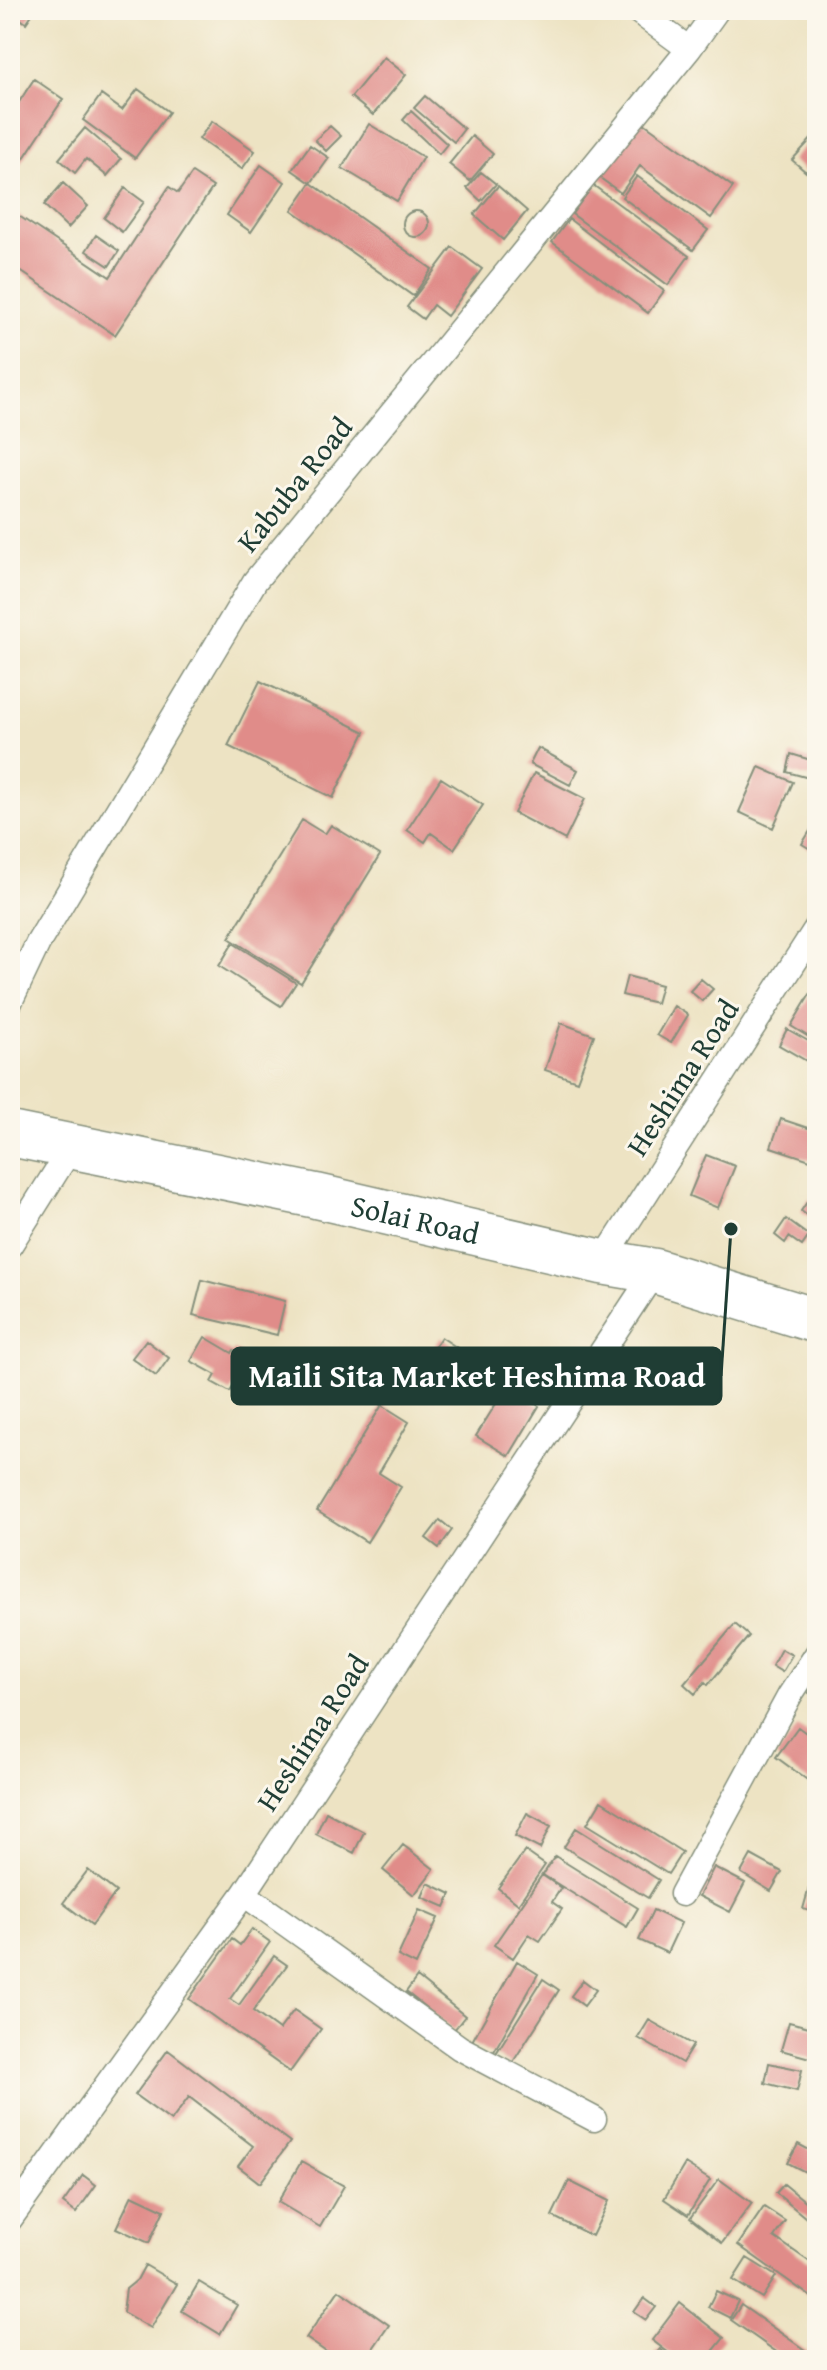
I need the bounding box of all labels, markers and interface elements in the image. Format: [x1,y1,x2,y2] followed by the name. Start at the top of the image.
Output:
[226,407,362,561] street label: Kabuba Road
[615,990,749,1164] street label: Heshima Road
[347,1183,484,1255] street label: Solai Road
[232,1348,721,1404] callout: Maili Sita Market Heshima Road
[248,1352,706,1399] text: Maili Sita Market Heshima Road
[245,1645,379,1819] street label: Heshima Road

